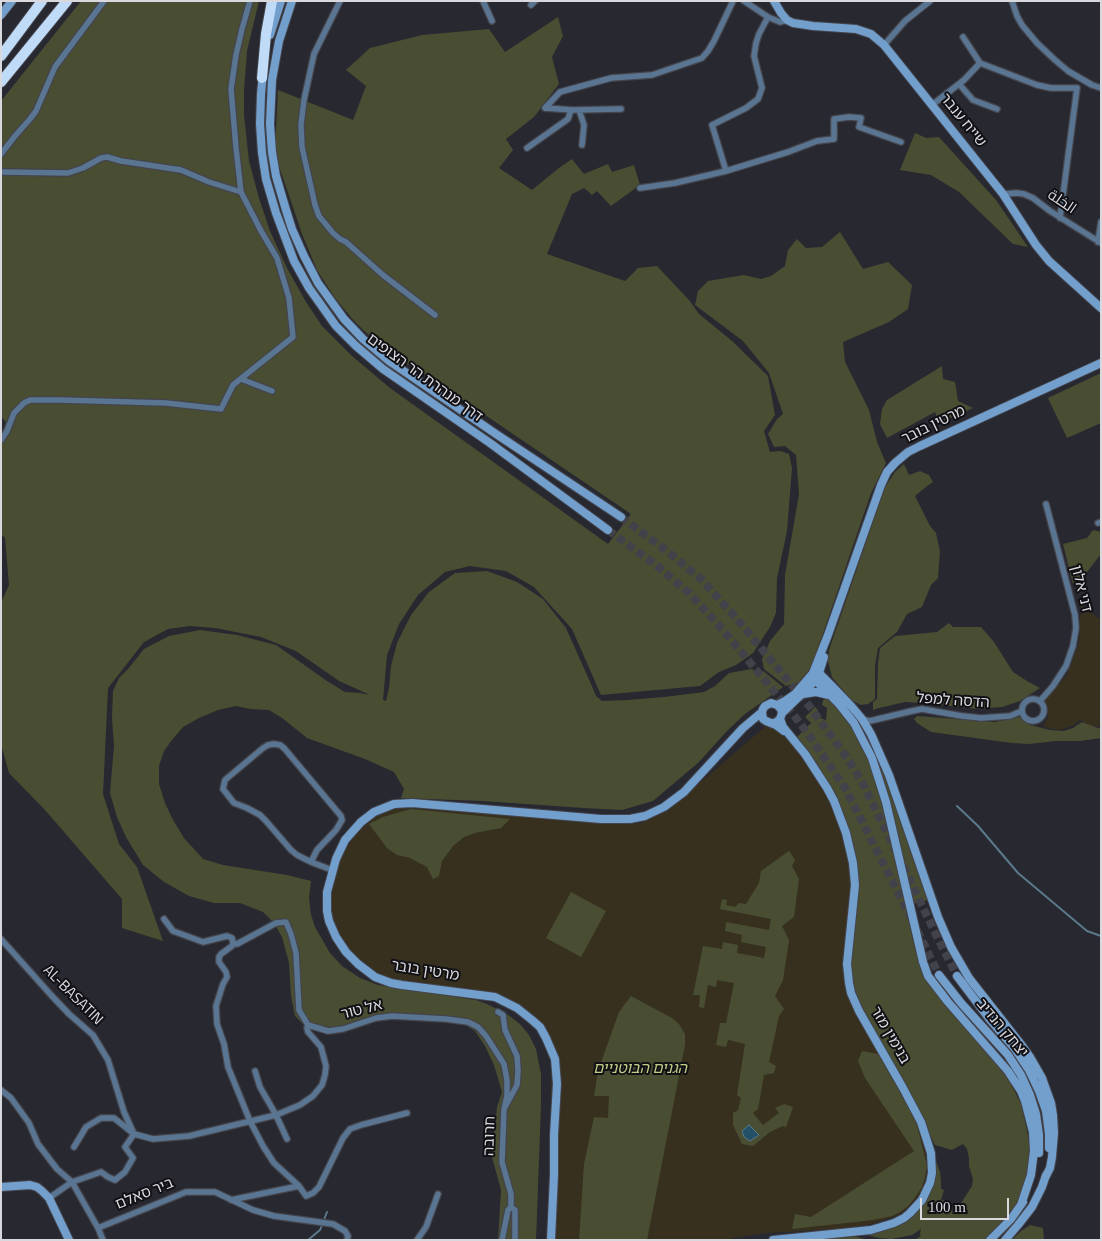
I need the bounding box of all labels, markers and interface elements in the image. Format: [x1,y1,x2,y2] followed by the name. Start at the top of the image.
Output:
[935,91,989,151] street label: שייח ענבר
[1043,187,1079,219] street label: الخلة
[363,331,485,427] street label: דרך מנהרת הר הצופים
[899,403,969,449] street label: מרטין בובר
[1065,564,1095,614] street label: דני אלון
[916,690,990,714] street label: הדסה למפל
[390,958,460,986] street label: מרטין בובר
[38,962,106,1030] street label: AL-BASATIN
[971,996,1031,1062] street label: יצחק הנדיב
[339,997,385,1025] street label: אל טור
[865,1004,913,1068] street label: בנימין מזר
[593,1061,687,1079] park label: הגנים הבוטניים
[481,1116,501,1156] street label: חרובה
[113,1175,177,1215] street label: ביר סאלם
[922,1188,1011,1220] scale bar
[928,1199,966,1215] text: 100 m

